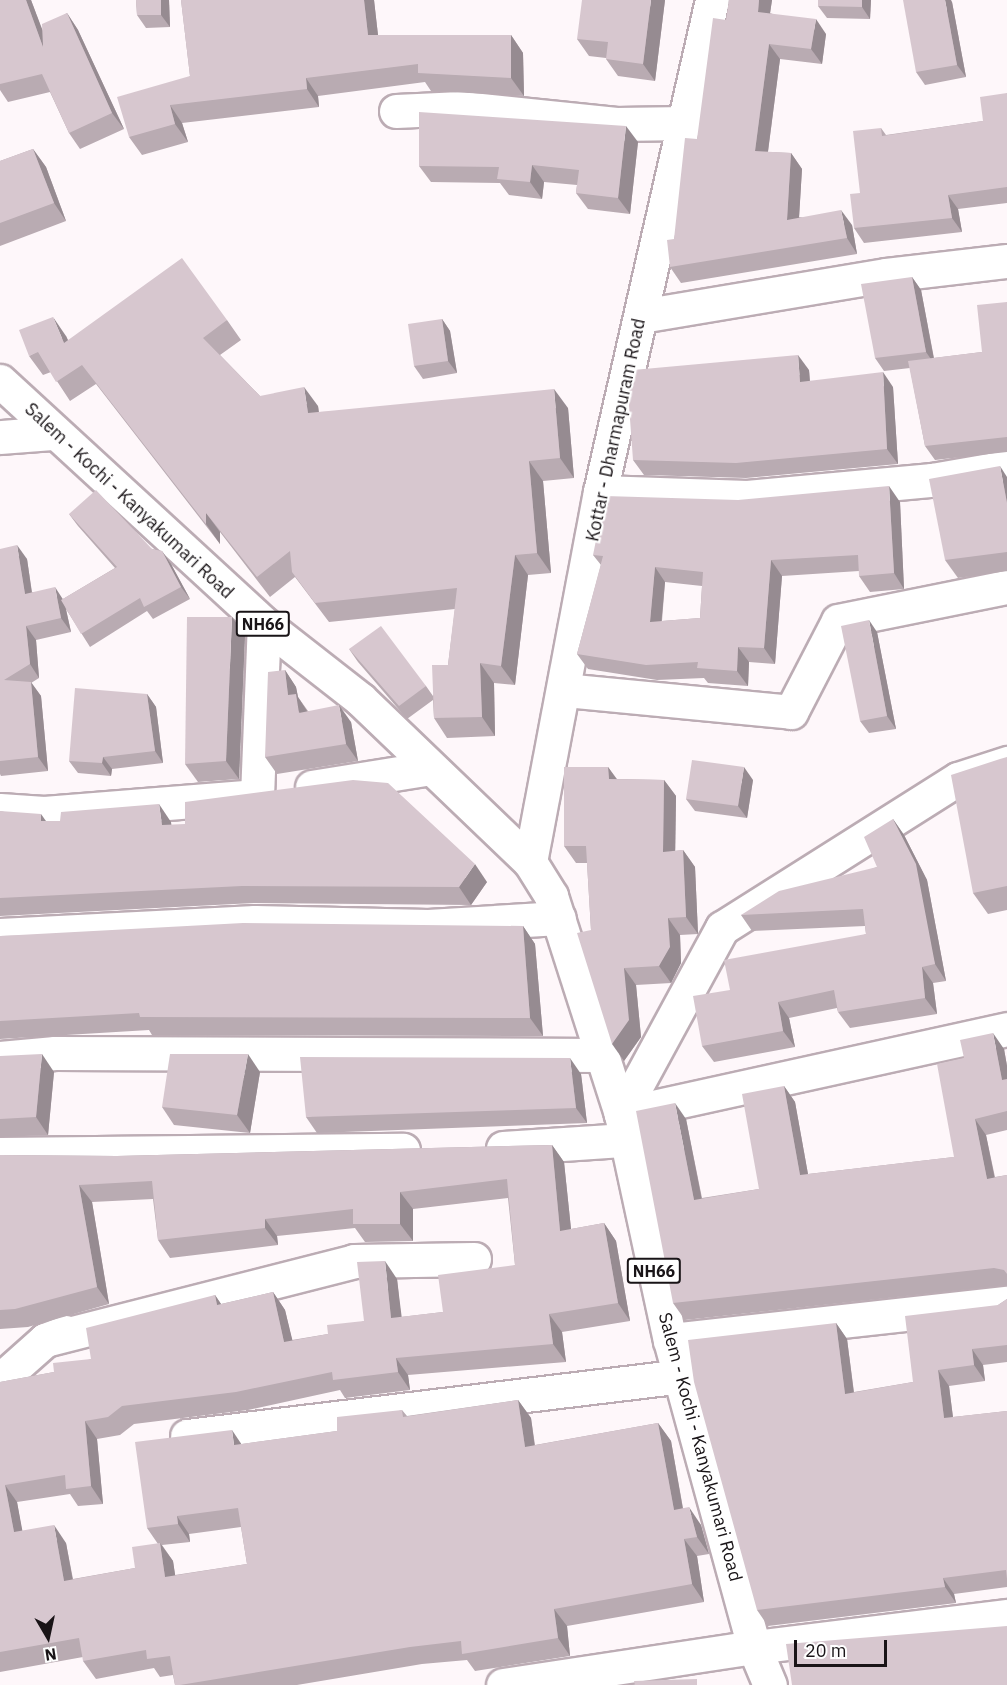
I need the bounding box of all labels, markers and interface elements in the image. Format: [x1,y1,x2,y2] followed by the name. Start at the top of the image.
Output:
[582,317,650,543] street label: Kottar - Dharmapuram Road
[20,398,238,604] street label: Salem - Kochi - Kanyakumari Road
[234,611,292,637] road number: NH66
[626,1258,682,1284] road number: NH66
[654,1310,746,1584] street label: Salem - Kochi - Kanyakumari Road
[18,1607,78,1667] north arrow
[797,1628,890,1666] scale bar
[805,1639,847,1662] text: 20 m
[44,1644,58,1666] text: N

